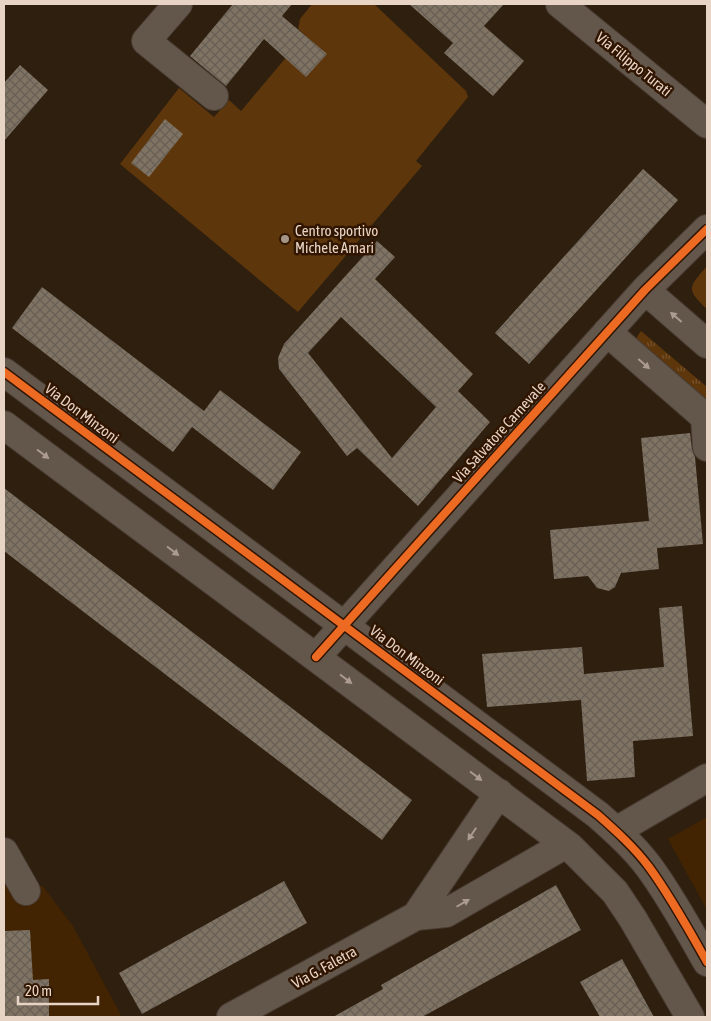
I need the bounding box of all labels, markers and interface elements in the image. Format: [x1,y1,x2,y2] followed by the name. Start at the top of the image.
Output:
[593,28,675,100] street label: Via Filippo Turati
[295,222,378,256] place label: Centro sportivo Michele Amari
[279,233,291,245] marker: Centro sportivo Michele Amari
[671,311,683,323] one-way arrow
[638,358,650,369] one-way arrow
[449,378,549,486] street label: Via Salvatore Carnevale
[42,380,122,446] street label: Via Don Minzoni
[36,449,50,459] one-way arrow
[166,546,180,556] one-way arrow
[367,622,447,688] street label: Via Don Minzoni
[339,674,353,684] one-way arrow
[469,771,483,781] one-way arrow
[467,827,477,841] one-way arrow
[456,899,469,908] one-way arrow
[289,942,359,992] street label: Via G. Faletra
[18,974,98,1006] scale bar
[25,982,52,999] text: 20 m

